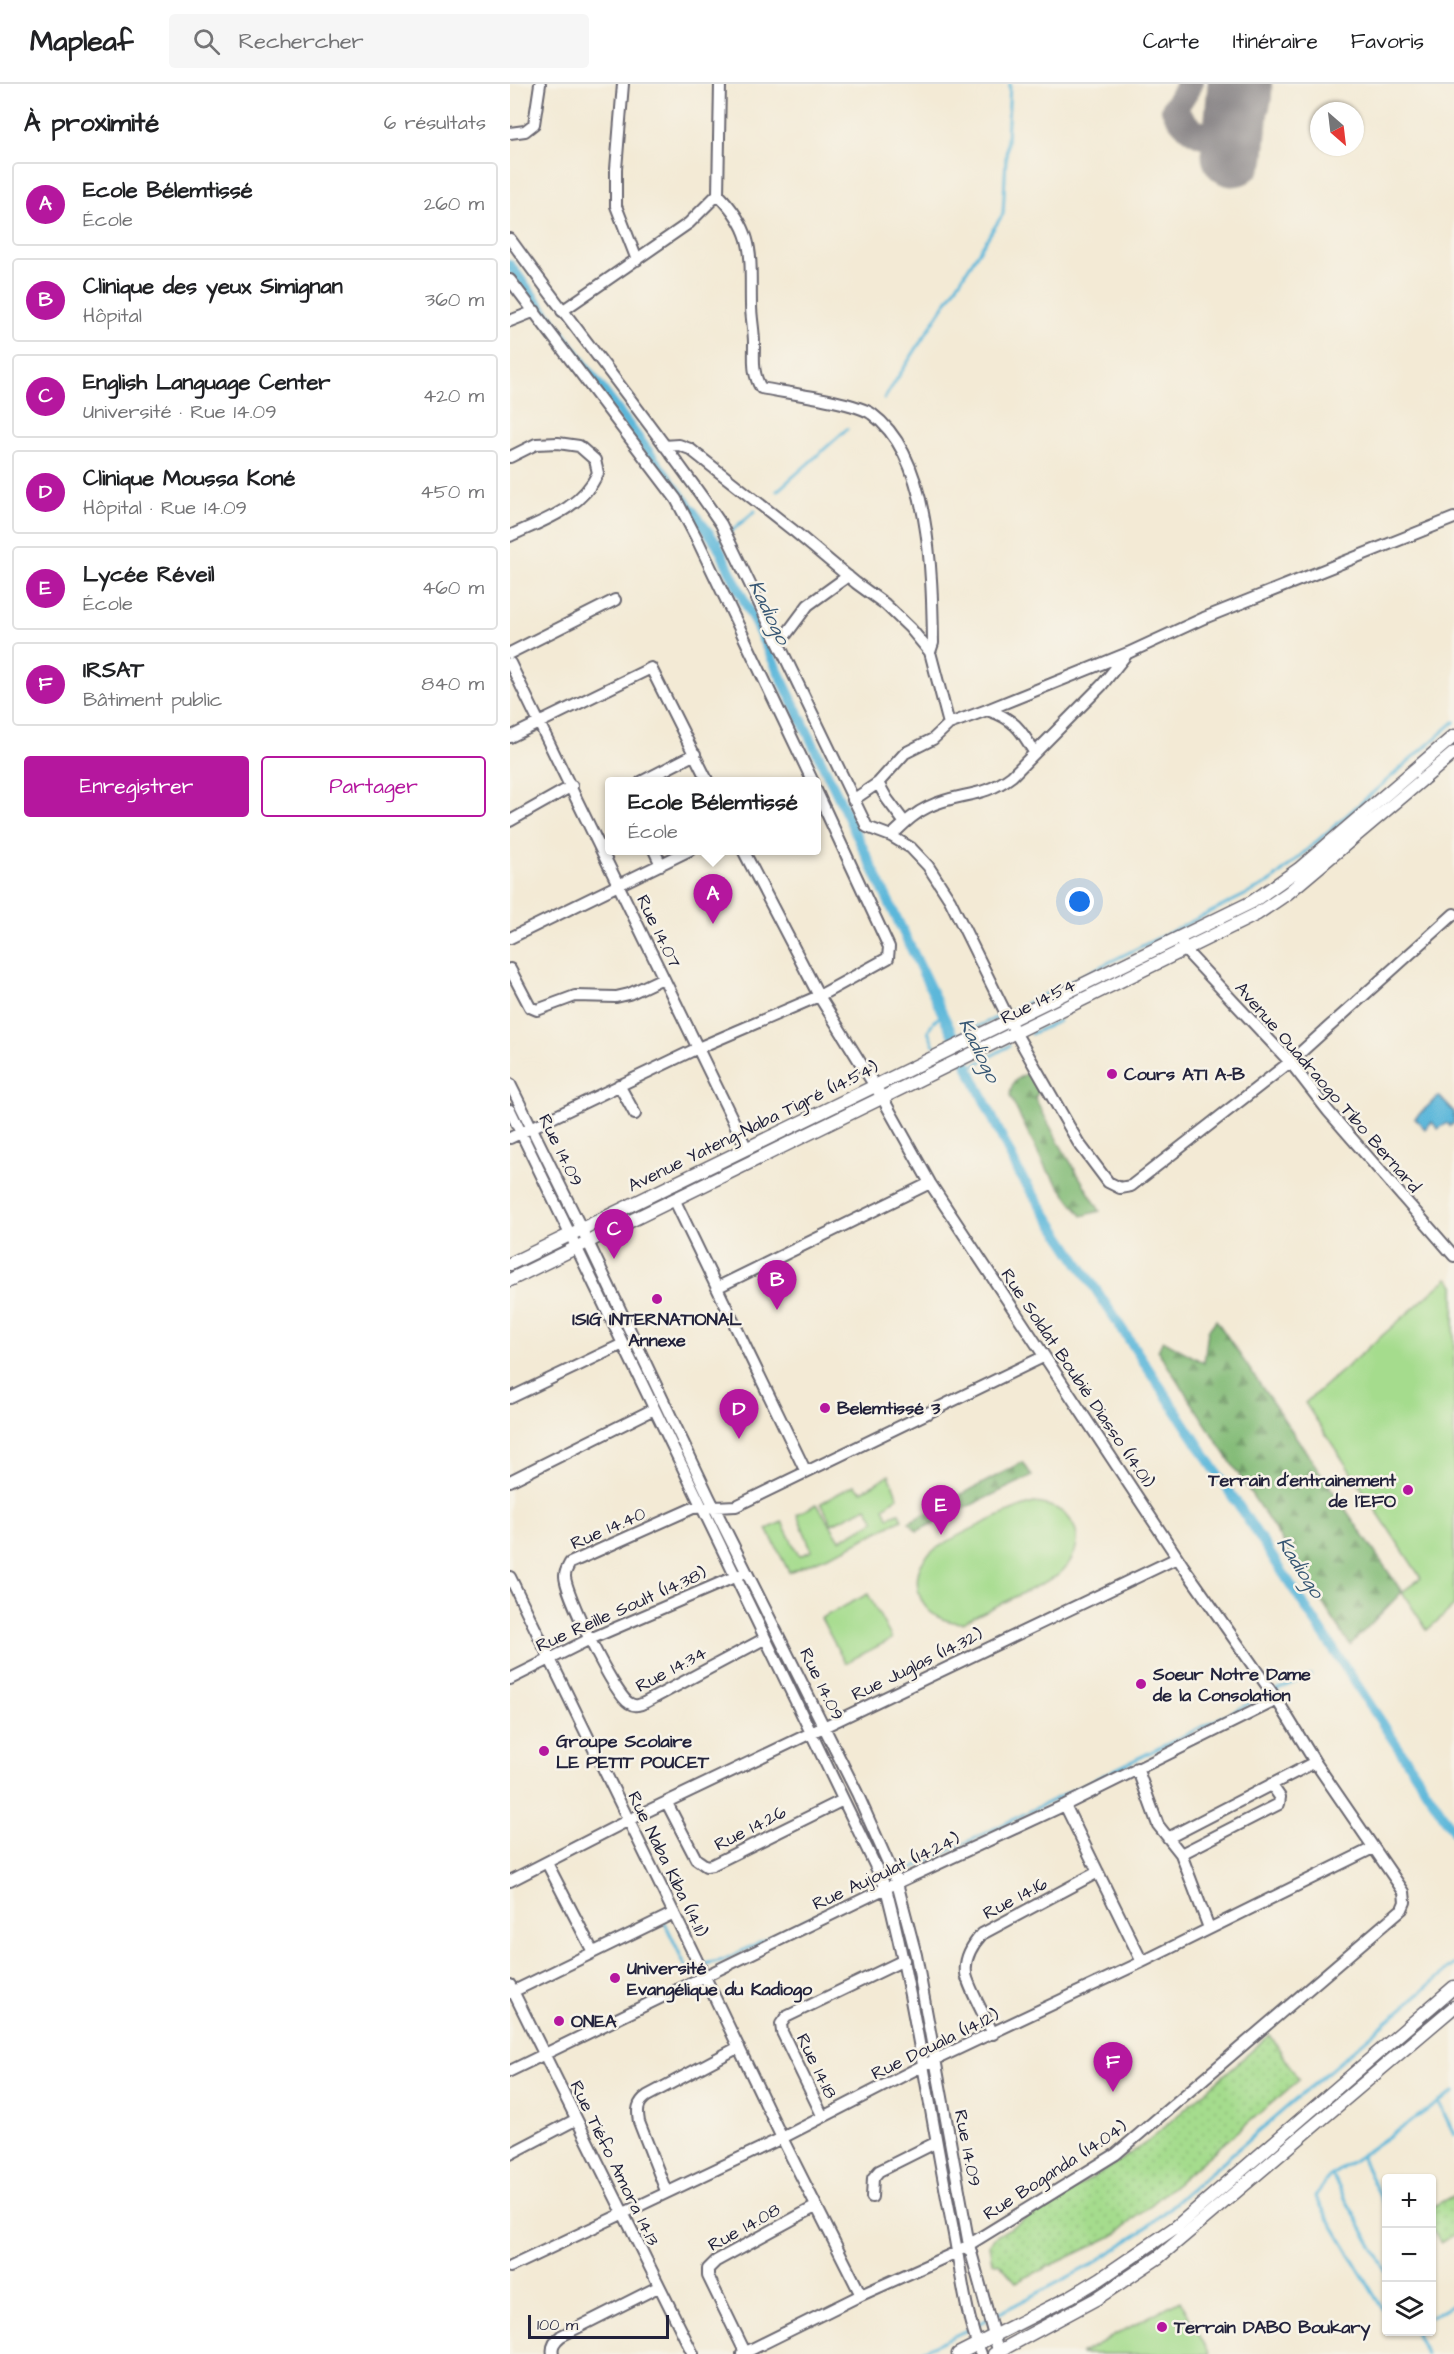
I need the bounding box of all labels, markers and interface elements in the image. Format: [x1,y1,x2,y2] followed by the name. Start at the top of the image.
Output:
[169,14,589,68] search box
[30,22,133,61] text: Mapleaf
[190,25,223,58] icon: search
[238,26,364,57] text: Rechercher
[1143,27,1200,56] text: Carte
[1233,27,1318,56] text: Itinéraire
[1351,27,1424,56] text: Favoris
[1310,102,1364,156] north arrow
[24,105,159,141] text: À proximité
[384,109,486,137] text: 6 résultats
[83,175,253,206] text: Ecole Bélemtissé
[39,190,52,218] text: A
[424,190,484,218] text: 260 m
[83,206,133,234] text: École
[83,271,343,302] text: Clinique des yeux Simignan
[38,286,53,314] text: B
[425,286,484,314] text: 360 m
[83,302,142,330] text: Hôpital
[83,367,331,398] text: English Language Center
[38,382,53,410] text: C
[423,382,484,410] text: 420 m
[83,398,277,426] text: Université · Rue 14.09
[83,463,295,494] text: Clinique Moussa Koné
[39,478,52,506] text: D
[420,478,484,506] text: 450 m
[83,494,247,522] text: Hôpital · Rue 14.09
[83,559,215,590] text: Lycée Réveil
[40,574,51,602] text: E
[422,574,484,602] text: 460 m
[741,576,797,651] water label: Kadiogo
[83,590,133,618] text: École
[83,655,144,686] text: IRSAT
[39,670,52,698] text: F
[421,670,484,698] text: 840 m
[83,686,222,714] text: Bâtiment public
[24,756,249,817] button: Enregistrer
[261,756,486,817] button: Partager
[605,777,821,855] popup
[628,787,798,818] text: Ecole Bélemtissé
[628,818,678,846] text: École
[694,874,732,924] pin: A
[1065,887,1094,916] your location
[630,890,687,972] street label: Rue 14.07
[996,972,1080,1030] street label: Rue 14.54
[1228,976,1426,1199] street label: Avenue Ouadraogo Tibo Bernard
[951,1014,1007,1089] water label: Kadiogo
[624,1055,883,1199] street label: Avenue Yateng-Naba Tigré (14.54)
[1124,1062,1245,1087] place label: Cours ATI A-B
[1105,1067,1119,1081] marker: Cours ATI A-B
[532,1110,589,1191] street label: Rue 14.09
[594,1210,634,1259] pin: C
[758,1260,796,1310] pin: B
[995,1264,1161,1493] street label: Rue Soldat Boubié Diasso (14.01)
[650,1292,664,1306] marker: ISIG INTERNATIONAL Annexe
[572,1307,742,1353] place label: ISIG INTERNATIONAL Annexe
[720,1390,758,1439] pin: D
[837,1396,941,1421] place label: Belemtissé 3
[818,1401,832,1415] marker: Belemtissé 3
[1207,1468,1397,1514] place label: Terrain d´entrainement de l´EFO
[1401,1483,1415,1497] marker: Terrain d´entrainement de l´EFO
[922,1486,960,1535] pin: E
[567,1501,650,1556] street label: Rue 14.40
[1269,1531,1331,1606] water label: Kadiogo
[532,1561,711,1658] street label: Rue Reille Soult (14.38)
[847,1622,988,1708] street label: Rue Juglas (14.32)
[631,1640,711,1699] street label: Rue 14.34
[793,1644,850,1725] street label: Rue 14.09
[1152,1662,1311,1708] place label: Soeur Notre Dame de la Consolation
[1134,1677,1148,1691] marker: Soeur Notre Dame de la Consolation
[556,1729,710,1775] place label: Groupe Scolaire LE PETIT POUCET
[537,1744,551,1758] marker: Groupe Scolaire LE PETIT POUCET
[621,1787,714,1941] street label: Rue Naba Kiba (14.11)
[710,1800,790,1857] street label: Rue 14.26
[808,1826,964,1917] street label: Rue Aujoulat (14.24)
[979,1871,1052,1926] street label: Rue 14.16
[627,1956,813,2003] place label: Université Evangélique du Kadiogo
[608,1971,622,1985] marker: Université Evangélique du Kadiogo
[867,2003,1003,2086] street label: Rue Douala (14.12)
[571,2009,617,2034] place label: ONEA
[552,2014,566,2028] marker: ONEA
[790,2029,843,2103] street label: Rue 14.18
[1094,2042,1132,2092] pin: F
[564,2076,665,2250] street label: Rue Tiéfo Amora 14.13
[948,2108,987,2189] street label: Rue 14.09
[978,2114,1133,2227] street label: Rue Boganda (14.04)
[1382,2174,1436,2336] map controls
[1382,2174,1436,2228] button: +
[704,2197,785,2258] street label: Rue 14.08
[1382,2228,1436,2282] button: −
[1382,2282,1436,2336] button: layers
[528,2312,669,2340] scale bar
[537,2314,578,2336] text: 100 m
[1173,2315,1370,2341] place label: Terrain DABO Boukary
[1155,2320,1169,2334] marker: Terrain DABO Boukary

